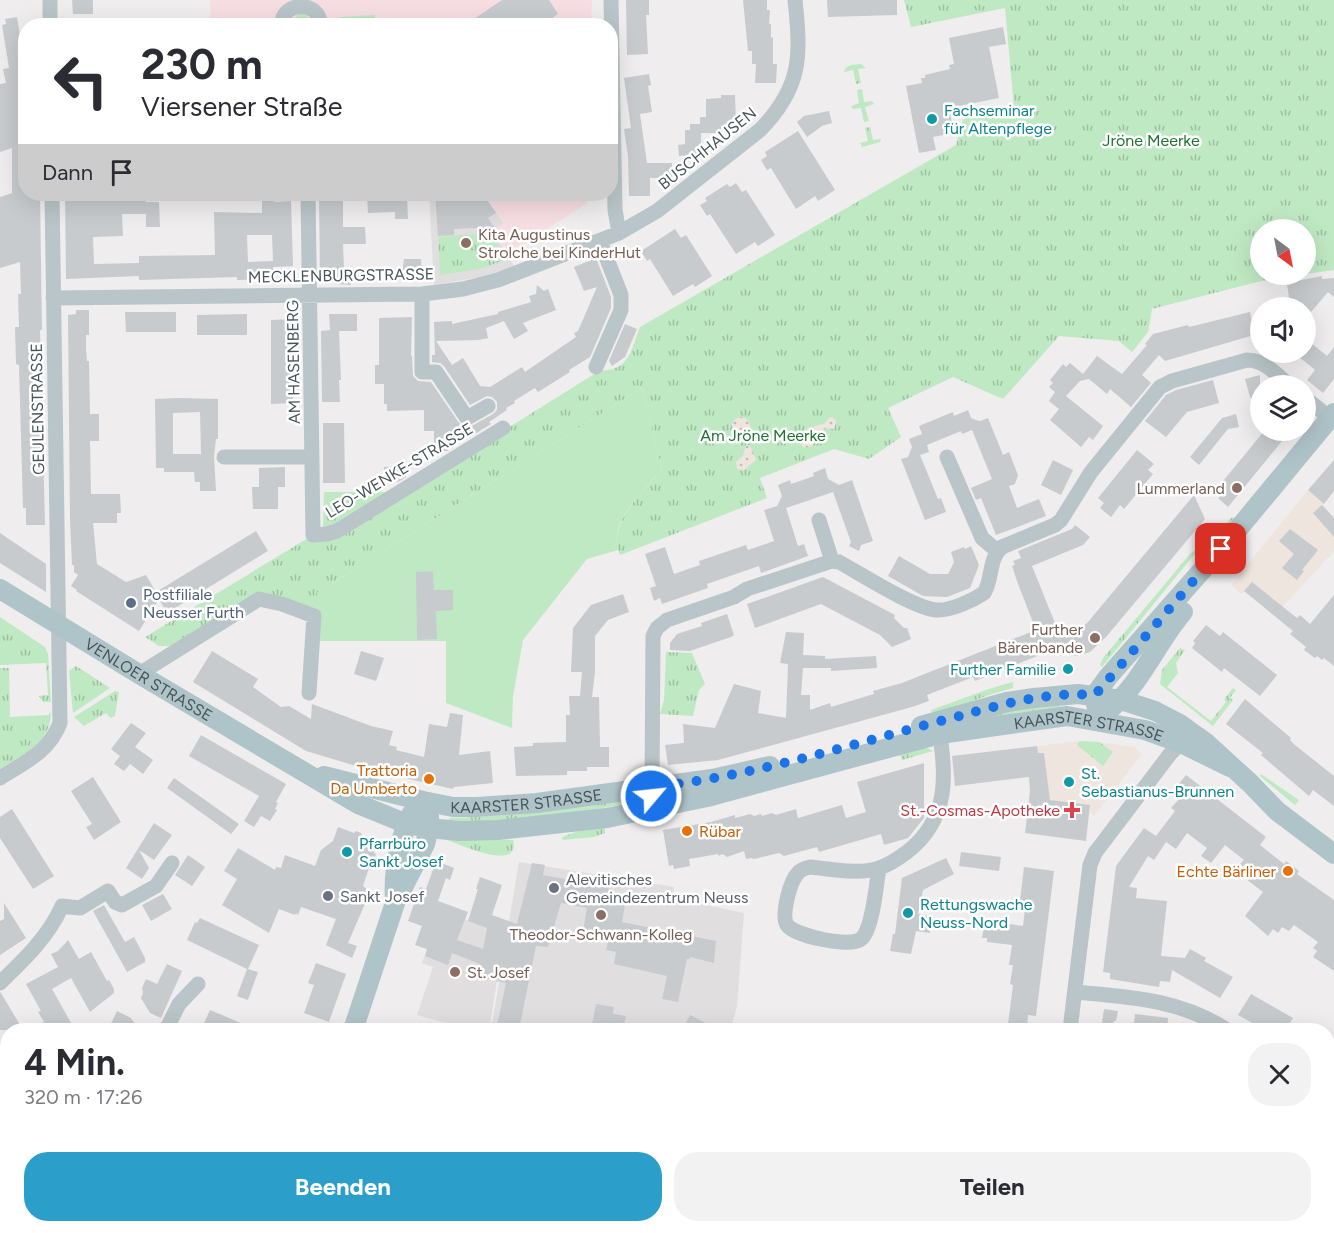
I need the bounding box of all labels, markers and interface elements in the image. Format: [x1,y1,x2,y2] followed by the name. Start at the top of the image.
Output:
[141,39,263,90] text: 230 m
[42,42,120,120] icon: left
[141,90,342,123] text: Viersener Straße
[944,101,1052,138] place label: Fachseminar für Altenpflege
[655,103,760,194] street label: BUSCHHAUSEN
[925,112,939,126] marker: Fachseminar für Altenpflege
[1102,131,1200,150] park label: Jröne Meerke
[105,156,138,189] icon: arrive
[42,159,93,186] text: Dann
[1250,219,1316,285] north arrow
[1250,219,1316,441] map controls
[478,225,641,262] place label: Kita Augustinus Strolche bei KinderHut
[459,236,473,250] marker: Kita Augustinus Strolche bei KinderHut
[248,264,434,287] street label: MECKLENBURGSTRASSE
[1250,297,1316,363] button: sound
[283,300,304,424] street label: AM HASENBERG
[27,343,48,475] street label: GEULENSTRASSE
[1250,375,1316,441] button: layers
[322,419,476,522] street label: LEO-WENKE-STRASSE
[700,426,826,445] park label: Am Jröne Meerke
[1136,479,1225,498] place label: Lummerland
[1230,481,1244,495] marker: Lummerland
[1195,523,1246,574] pin
[1204,532,1237,565] icon: arrive
[143,585,244,622] place label: Postfiliale Neusser Furth
[124,596,138,610] marker: Postfiliale Neusser Furth
[997,620,1084,657] place label: Further Bärenbande
[1088,631,1102,645] marker: Further Bärenbande
[81,634,216,725] street label: VENLOER STRASSE
[950,660,1056,679] place label: Further Familie
[1061,662,1075,676] marker: Further Familie
[1013,707,1166,746] street label: KAARSTER STRASSE
[330,761,417,798] place label: Trattoria Da Umberto
[619,764,683,828] position arrow
[1081,764,1234,801] place label: St. Sebastianus-Brunnen
[422,772,436,786] marker: Trattoria Da Umberto
[1062,775,1076,789] marker: St. Sebastianus-Brunnen
[450,785,603,817] street label: KAARSTER STRASSE
[900,801,1060,820] place label: St.-Cosmas-Apotheke
[1065,803,1079,817] marker: St.-Cosmas-Apotheke
[699,822,741,841] place label: Rübar
[680,824,694,838] marker: Rübar
[359,834,443,871] place label: Pfarrbüro Sankt Josef
[340,845,354,859] marker: Pfarrbüro Sankt Josef
[1177,862,1277,881] place label: Echte Bärliner
[1281,864,1295,878] marker: Echte Bärliner
[566,870,748,907] place label: Alevitisches Gemeindezentrum Neuss
[547,881,561,895] marker: Alevitisches Gemeindezentrum Neuss
[340,887,424,906] place label: Sankt Josef
[321,889,335,903] marker: Sankt Josef
[920,895,1033,932] place label: Rettungswache Neuss-Nord
[901,906,915,920] marker: Rettungswache Neuss-Nord
[594,908,608,922] marker: Theodor-Schwann-Kolleg
[510,925,692,944] place label: Theodor-Schwann-Kolleg
[467,963,530,982] place label: St. Josef
[448,965,462,979] marker: St. Josef
[24,1041,125,1084] text: 4 Min.
[1248,1043,1311,1106] button: close
[24,1085,142,1109] text: 320 m · 17:26
[24,1152,662,1221] button: Beenden
[674,1152,1311,1221] button: Teilen

